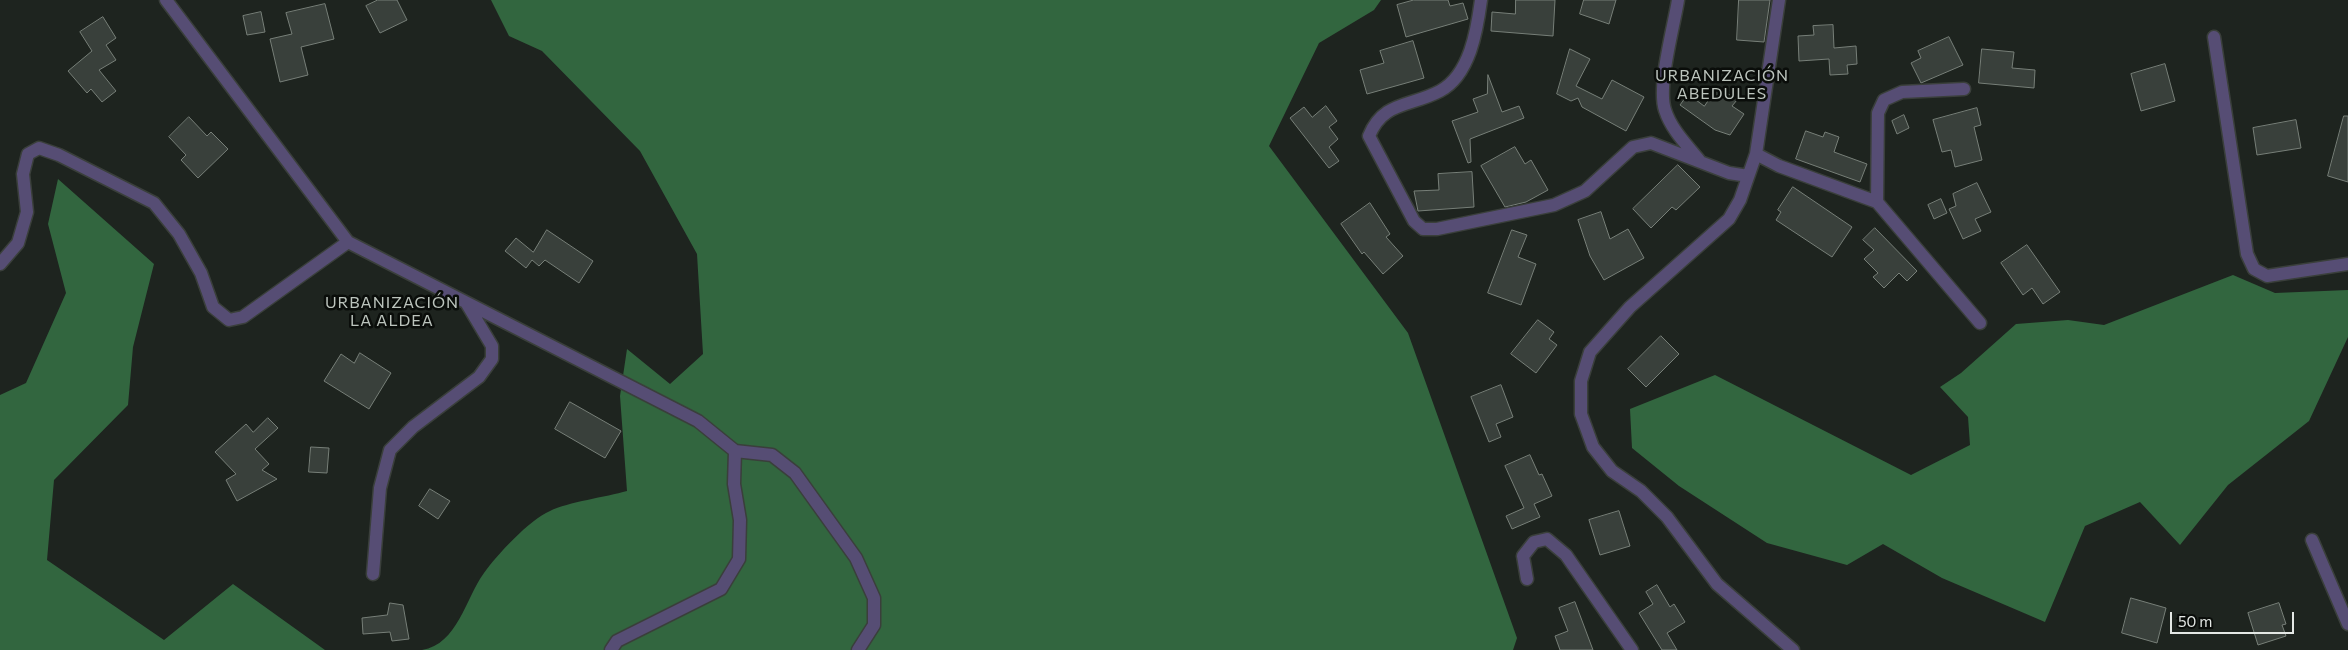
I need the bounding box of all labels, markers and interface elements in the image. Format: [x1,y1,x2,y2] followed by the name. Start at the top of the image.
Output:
[1653,66,1791,104] district label: URBANIZACIÓN ABEDULES
[323,293,461,331] district label: URBANIZACIÓN LA ALDEA
[2173,602,2297,634] scale bar
[2178,612,2212,630] text: 50 m

